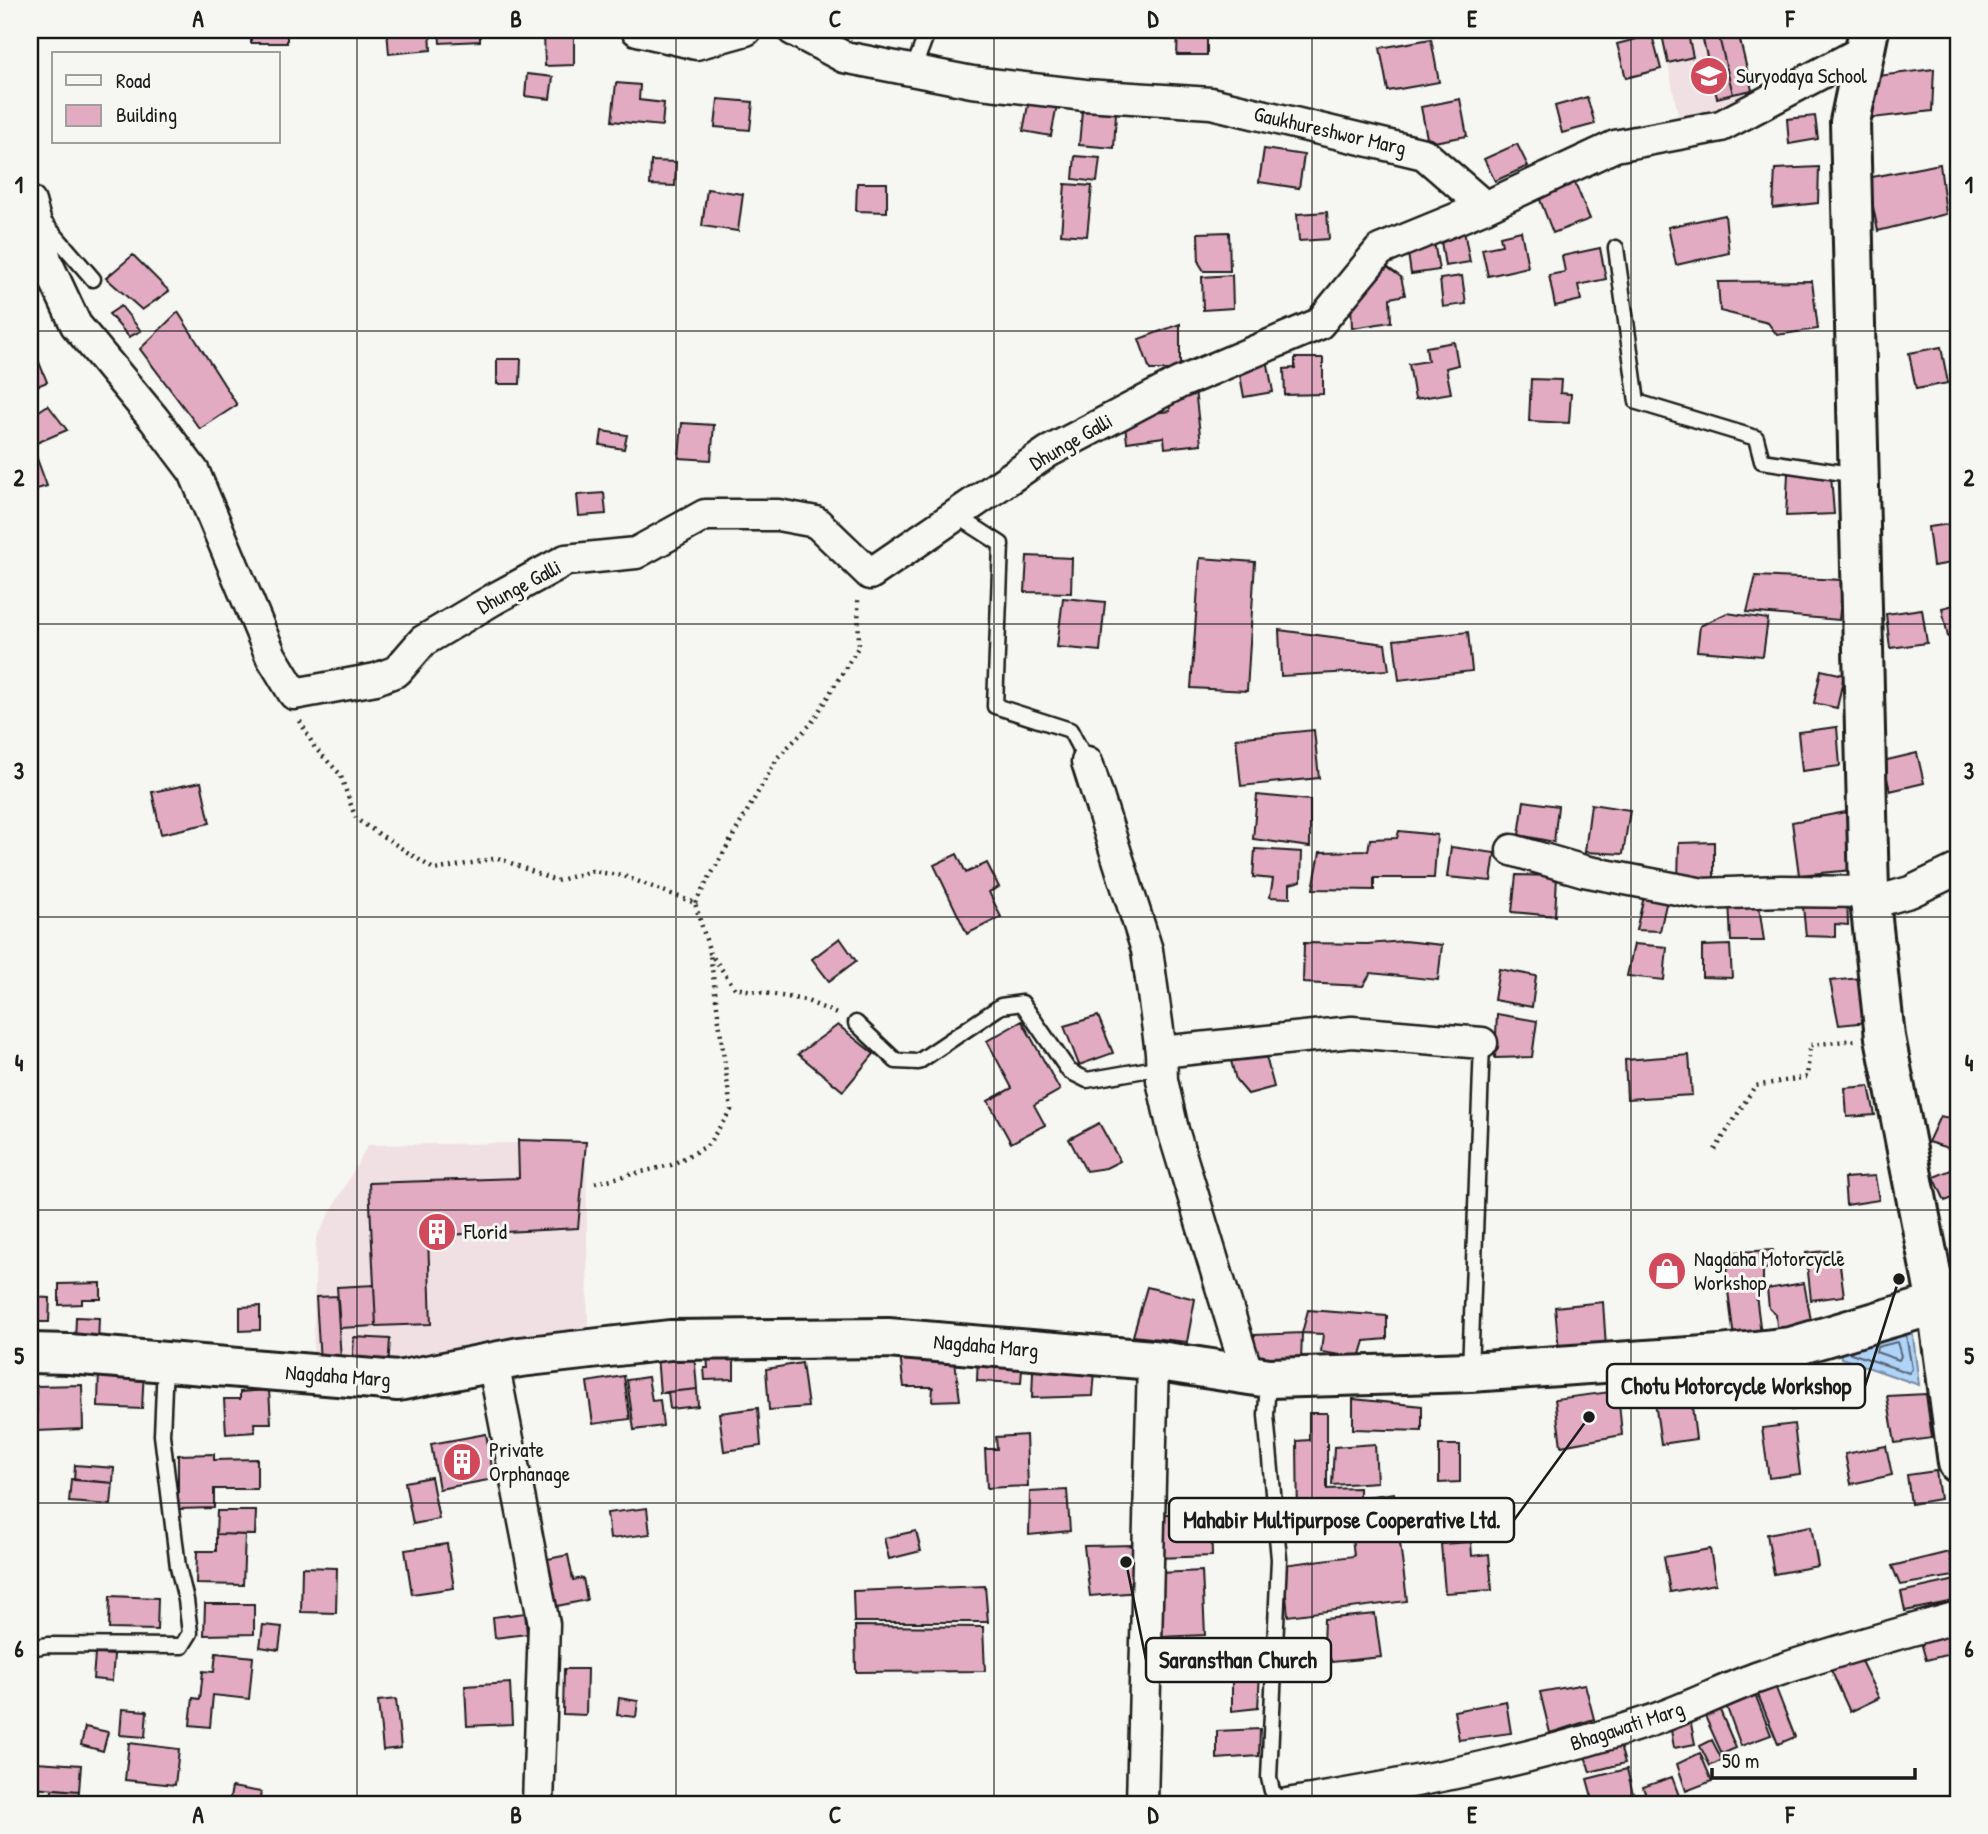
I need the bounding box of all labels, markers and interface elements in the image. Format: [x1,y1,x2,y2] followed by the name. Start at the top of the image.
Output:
[192,3,204,34] text: A
[510,3,522,34] text: B
[829,3,841,34] text: C
[1148,3,1160,34] text: D
[1467,3,1478,34] text: E
[1785,3,1796,34] text: F
[52,52,280,144] legend
[1688,55,1730,97] school or university icon: Suryodaya School
[1736,61,1867,90] place label: Suryodaya School
[116,66,150,95] text: Road
[1251,99,1409,162] street label: Gaukhureshwor Marg
[116,100,177,129] text: Building
[15,169,23,200] text: 1
[1965,169,1973,200] text: 1
[1024,406,1118,477] street label: Dhunge Galli
[14,462,25,493] text: 2
[1964,462,1975,493] text: 2
[472,552,566,621] street label: Dhunge Galli
[14,755,24,786] text: 3
[1964,755,1974,786] text: 3
[15,1047,24,1078] text: 4
[1965,1047,1974,1078] text: 4
[416,1211,458,1253] building icon: Florid
[463,1217,507,1246] place label: Florid
[1694,1244,1845,1297] place label: Nagdaha Motorcycle Workshop
[1646,1250,1688,1292] shop icon: Nagdaha Motorcycle Workshop
[932,1326,1040,1365] street label: Nagdaha Marg
[14,1340,24,1371] text: 5
[1964,1340,1974,1371] text: 5
[285,1357,392,1394] street label: Nagdaha Marg
[1607,1364,1865,1408] callout: Chotu Motorcycle Workshop
[1621,1370,1851,1402] text: Chotu Motorcycle Workshop
[489,1435,570,1488] place label: Private Orphanage
[441,1441,483,1483] building icon: Private Orphanage
[1169,1498,1514,1542] callout: Mahabir Multipurpose Cooperative Ltd.
[1183,1504,1501,1536] text: Mahabir Multipurpose Cooperative Ltd.
[14,1633,24,1664] text: 6
[1964,1633,1974,1664] text: 6
[1146,1638,1331,1682] callout: Saransthan Church
[1159,1644,1317,1675] text: Saransthan Church
[1566,1693,1688,1758] street label: Bhagawati Marg
[1712,1736,1914,1780] scale bar
[1722,1746,1759,1775] text: 50 m
[192,1799,204,1830] text: A
[510,1799,522,1830] text: B
[829,1799,841,1830] text: C
[1148,1799,1160,1830] text: D
[1467,1799,1478,1830] text: E
[1785,1799,1796,1830] text: F

